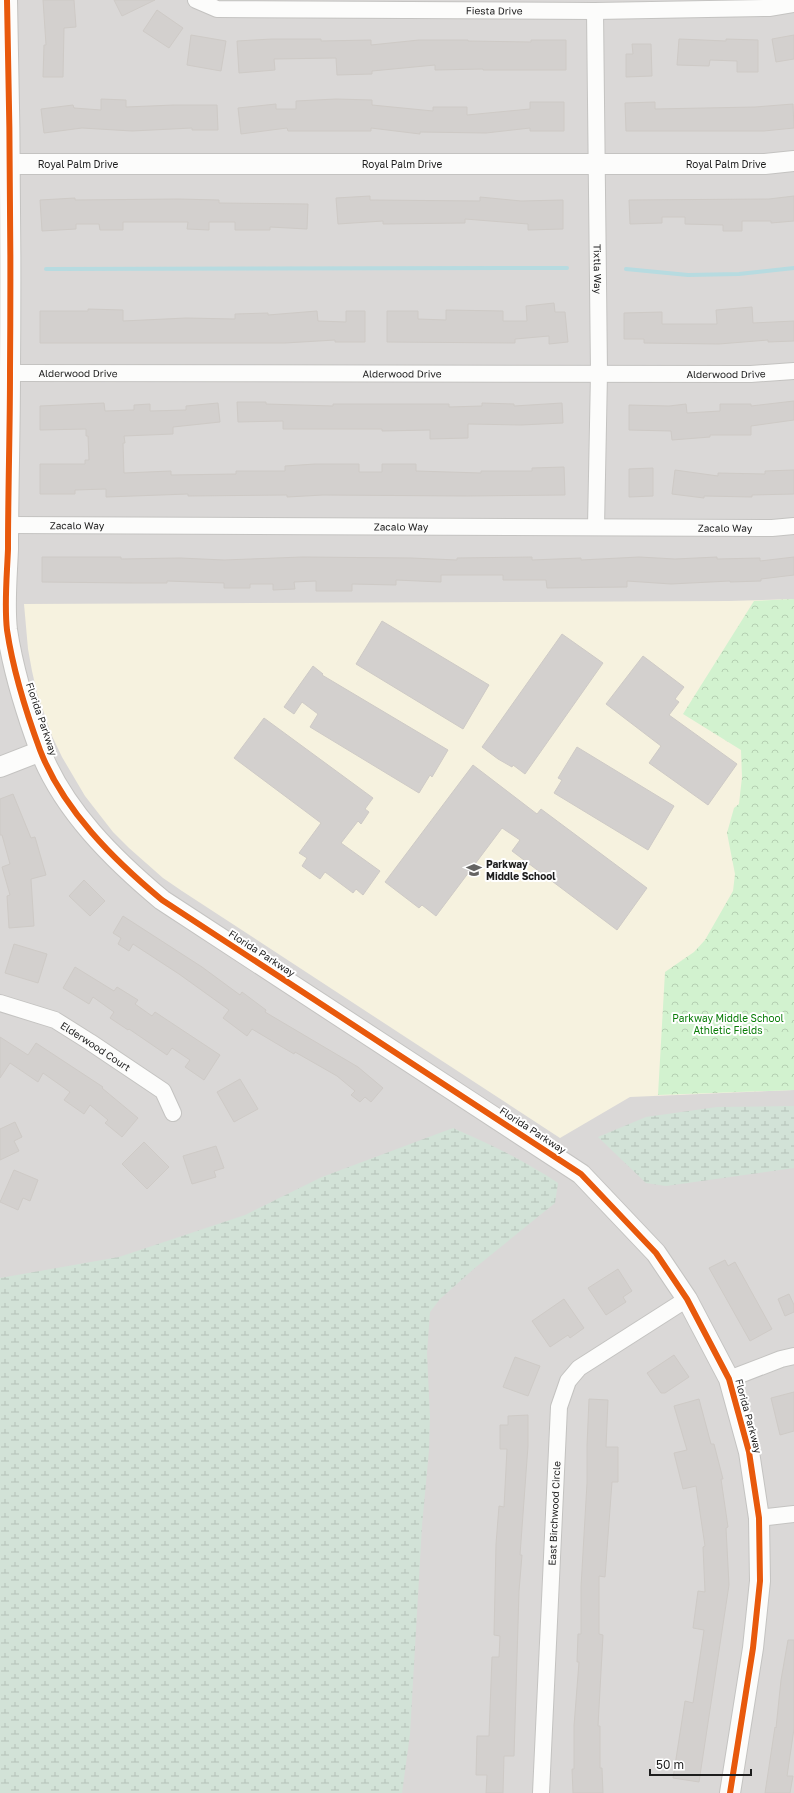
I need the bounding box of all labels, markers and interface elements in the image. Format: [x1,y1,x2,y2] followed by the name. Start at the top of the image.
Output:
[466,4,523,17] street label: Fiesta Drive
[38,158,119,170] street label: Royal Palm Drive
[362,158,443,170] street label: Royal Palm Drive
[686,158,767,170] street label: Royal Palm Drive
[592,244,604,295] street label: Tixtla Way
[38,367,118,379] street label: Alderwood Drive
[362,367,442,380] street label: Alderwood Drive
[686,367,766,380] street label: Alderwood Drive
[50,519,105,531] street label: Zacalo Way
[374,520,429,533] street label: Zacalo Way
[698,522,753,534] street label: Zacalo Way
[24,681,60,758] street label: Florida Parkway
[486,858,556,882] place label: Parkway Middle School
[465,861,483,879] school or university icon: Parkway Middle School
[227,927,298,979] street label: Florida Parkway
[672,1012,784,1036] park label: Parkway Middle School Athletic Fields
[59,1019,133,1073] street label: Elderwood Court
[498,1104,569,1156] street label: Florida Parkway
[733,1377,765,1455] street label: Florida Parkway
[546,1461,562,1566] street label: East Birchwood Circle
[650,1751,751,1777] scale bar
[656,1757,684,1772] text: 50 m

